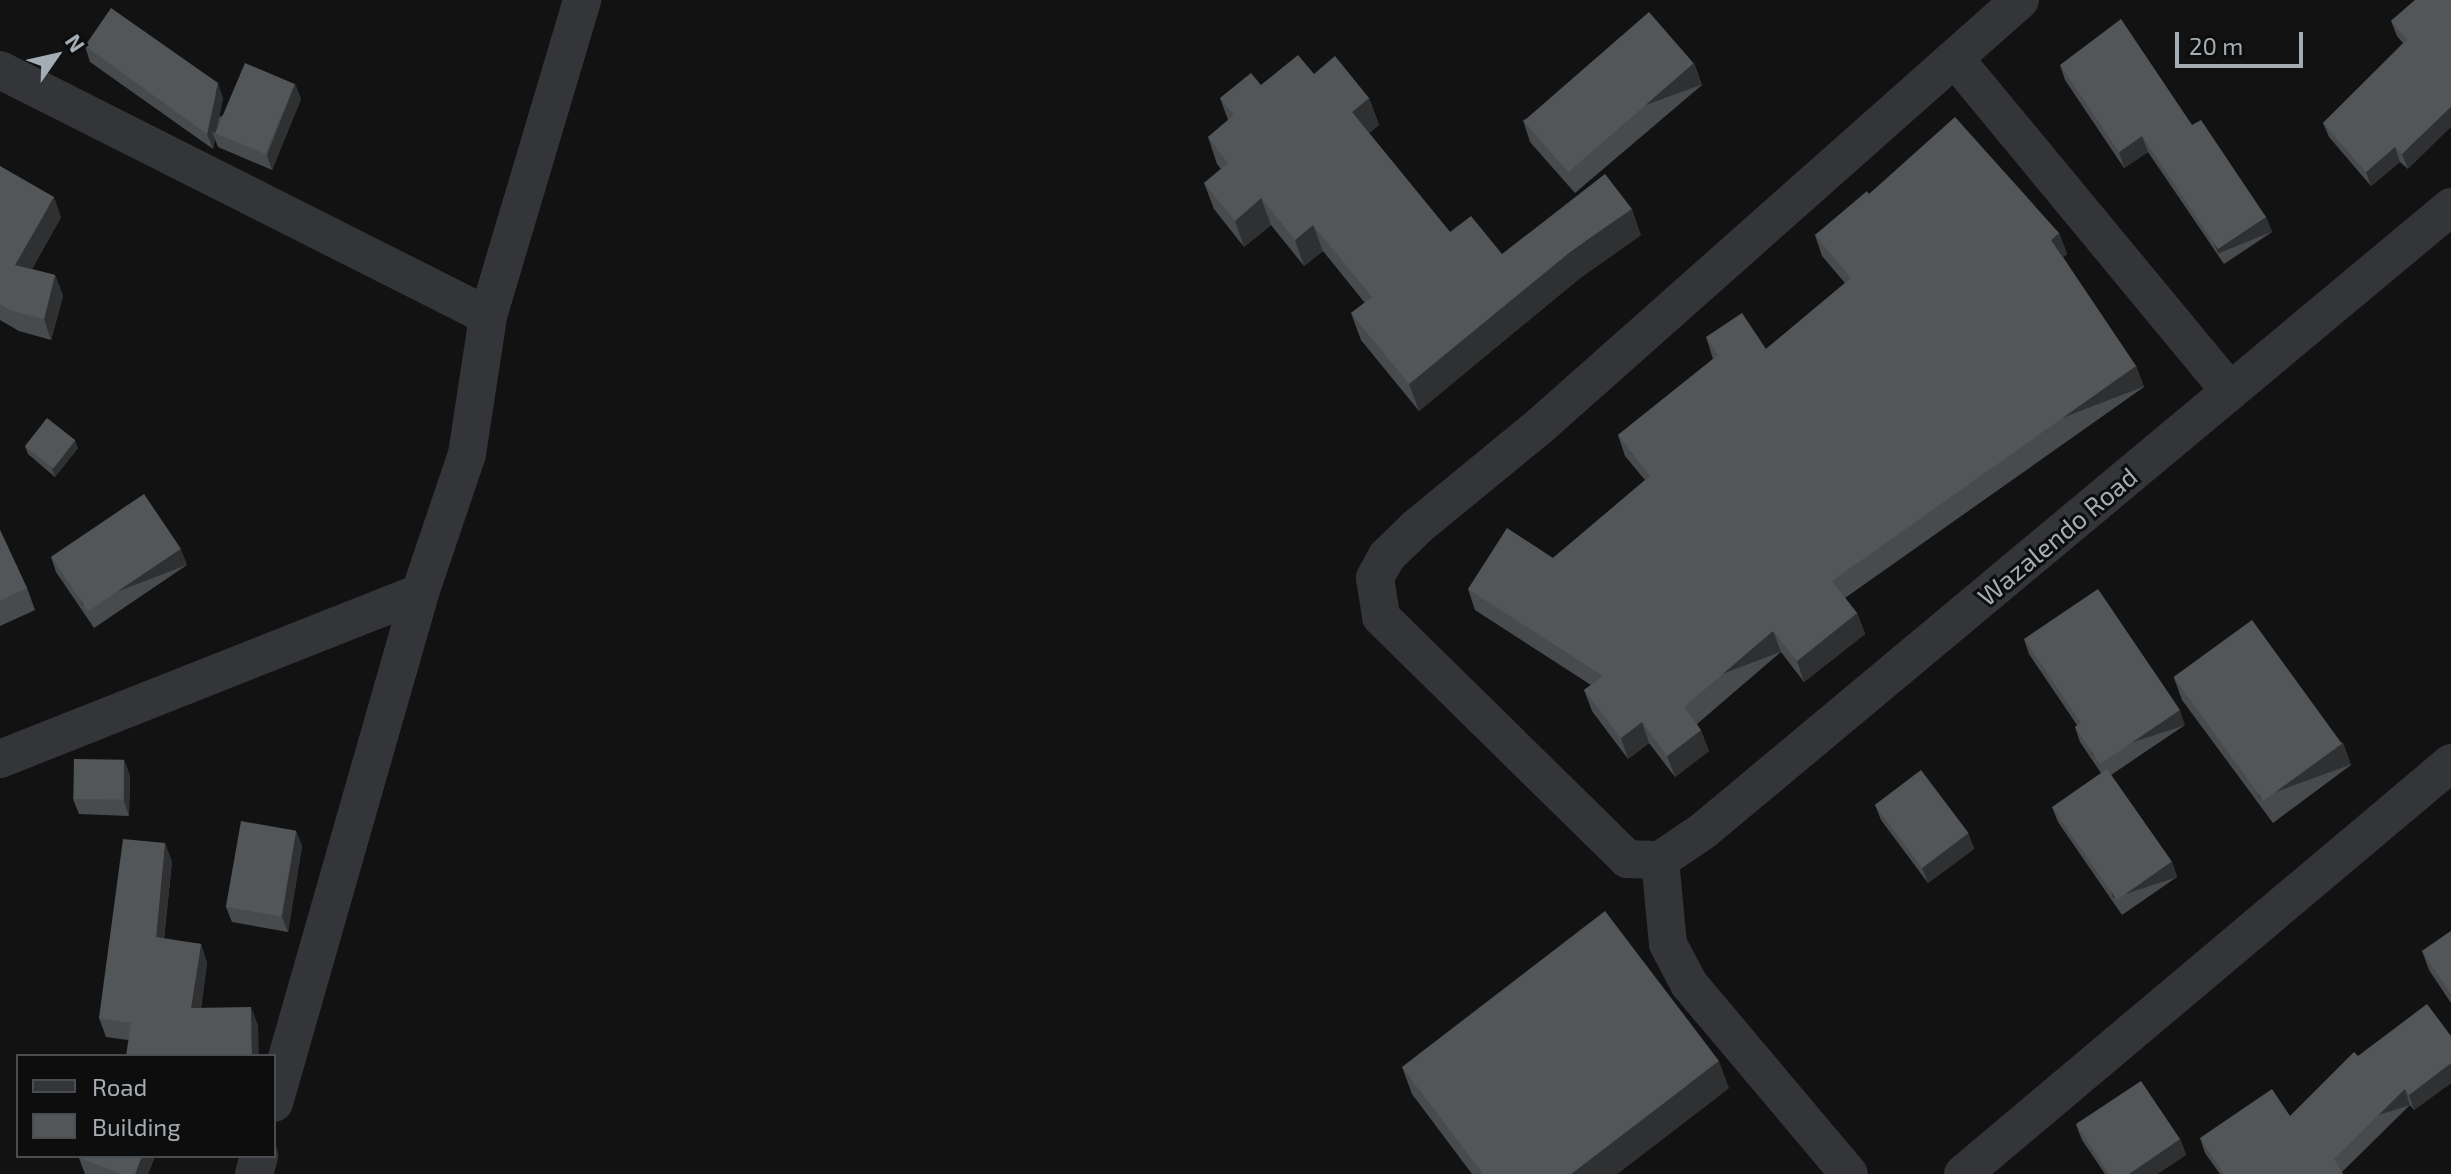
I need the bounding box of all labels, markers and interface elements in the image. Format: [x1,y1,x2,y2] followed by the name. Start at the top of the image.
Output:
[16,16,96,96] north arrow
[2179,16,2307,66] scale bar
[61,29,91,56] text: N
[2189,31,2243,60] text: 20 m
[1971,460,2143,612] street label: Wazalendo Road
[16,1054,276,1158] legend
[92,1072,147,1101] text: Road
[92,1112,181,1141] text: Building

